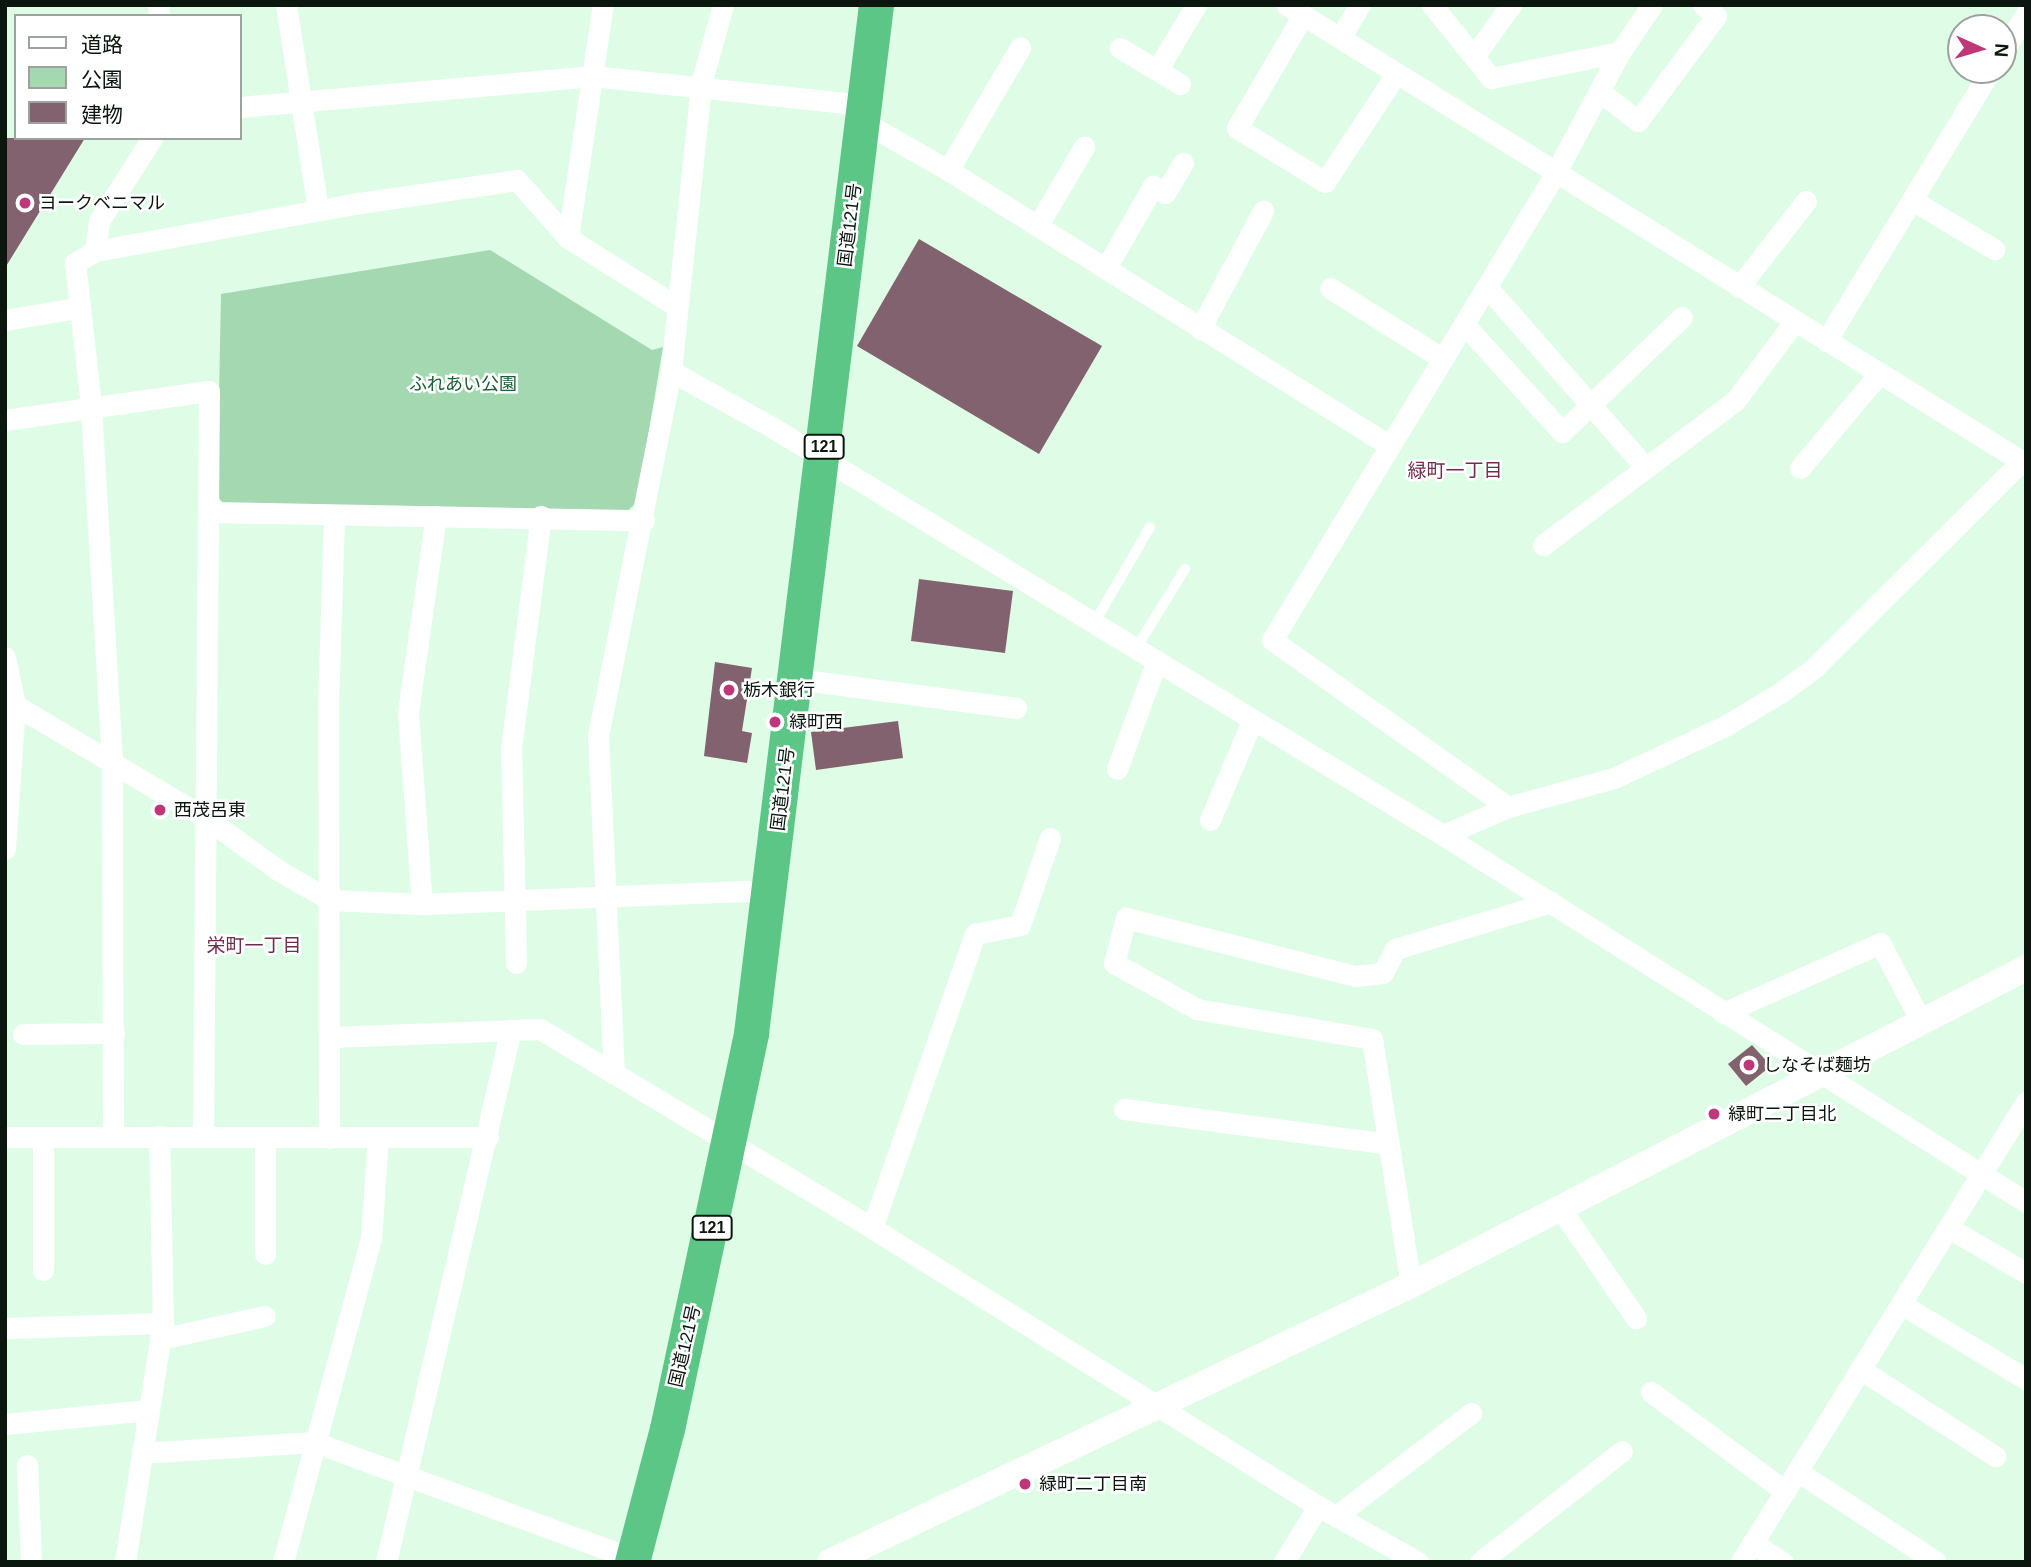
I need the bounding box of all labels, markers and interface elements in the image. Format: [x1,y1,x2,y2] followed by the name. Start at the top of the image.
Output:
[14,14,242,140] legend
[1947,14,2017,84] north arrow
[81,33,123,56] text: 道路
[1990,43,2012,58] text: N
[81,68,123,91] text: 公園
[81,103,123,126] text: 建物
[834,182,866,268] street label: 国道121号
[39,192,165,214] place label: ヨークベニマル
[17,195,33,211] marker: ヨークベニマル
[409,373,517,395] park label: ふれあい公園
[803,434,845,460] road number: 121
[1408,460,1502,482] district label: 緑町一丁目
[743,679,815,701] place label: 栃木銀行
[721,682,737,698] marker: 栃木銀行
[789,711,843,733] place label: 緑町西
[767,714,783,730] marker: 緑町西
[767,746,799,832] street label: 国道121号
[174,799,246,821] place label: 西茂呂東
[152,802,168,818] marker: 西茂呂東
[207,935,301,957] district label: 栄町一丁目
[1763,1054,1871,1076] place label: しなそば麺坊
[1741,1057,1757,1073] marker: しなそば麺坊
[1728,1103,1836,1125] place label: 緑町二丁目北
[1706,1106,1722,1122] marker: 緑町二丁目北
[691,1216,733,1240] road number: 121
[665,1303,705,1389] street label: 国道121号
[1039,1473,1147,1495] place label: 緑町二丁目南
[1017,1476,1033,1492] marker: 緑町二丁目南

